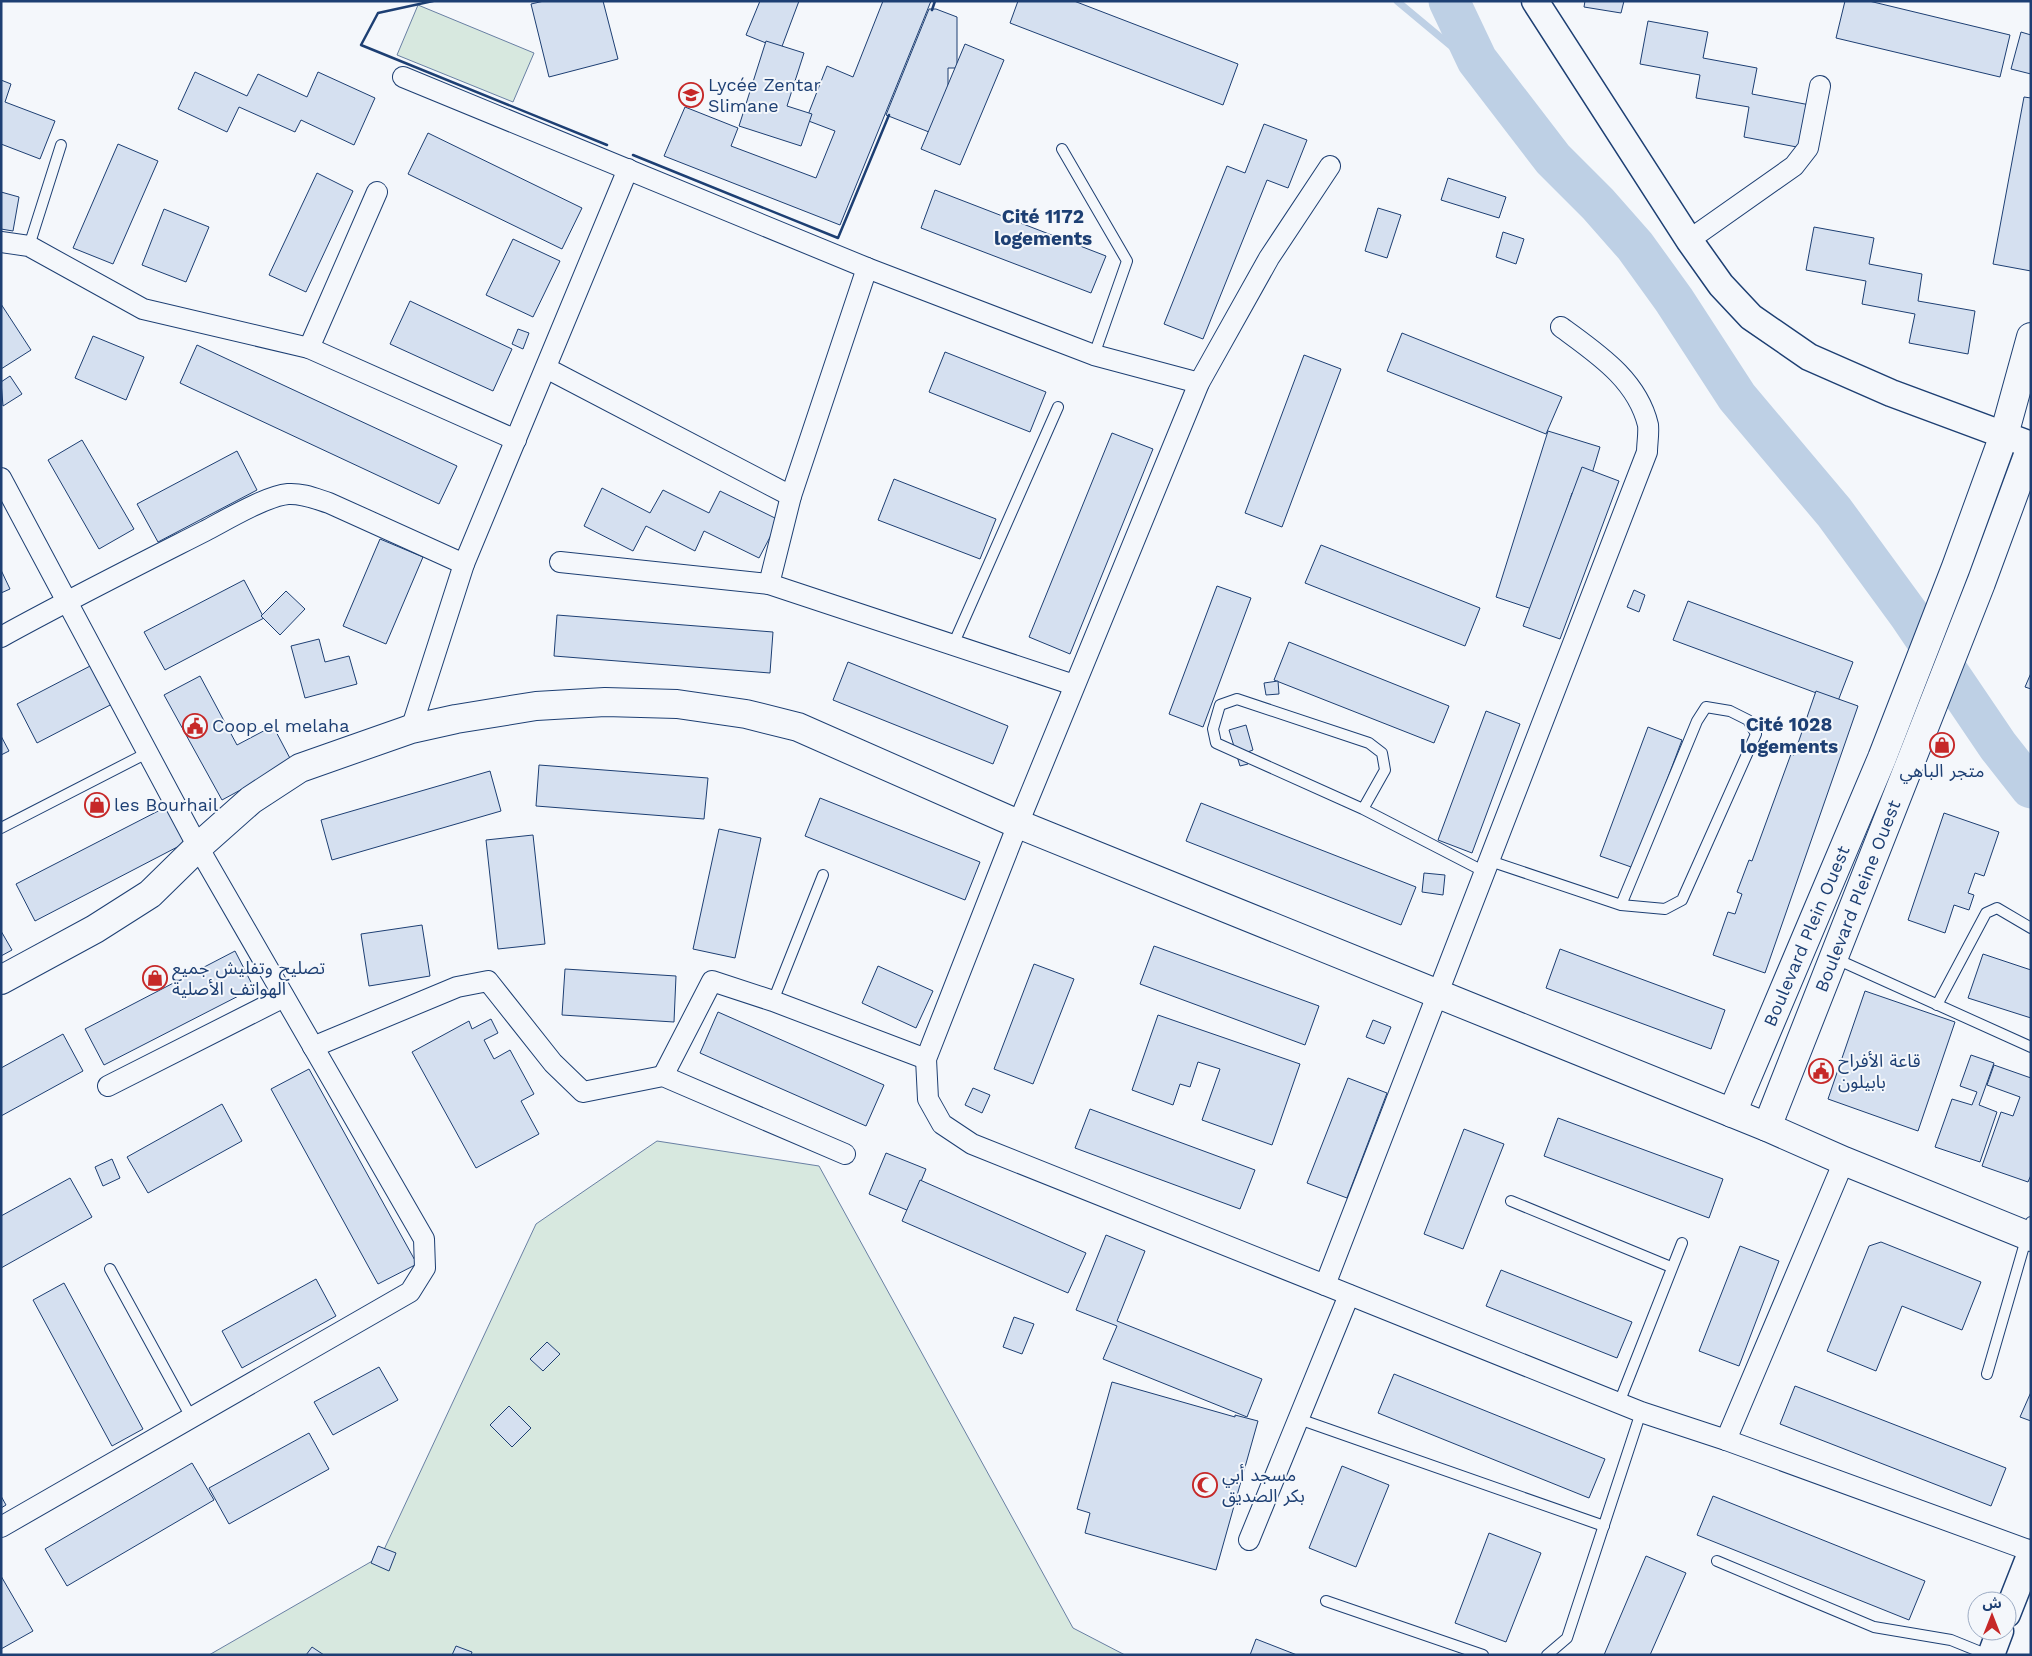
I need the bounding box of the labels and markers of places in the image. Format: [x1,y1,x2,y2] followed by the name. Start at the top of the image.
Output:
[708,74,821,116] place label: Lycée Zentar Slimane
[678,82,704,108] school or university icon: Lycée Zentar Slimane
[182,713,208,739] public building icon: Coop el melaha
[212,715,349,736] place label: Coop el melaha
[1929,732,1955,758] shop icon: متجر الباهي
[1900,760,1984,784] place label: متجر الباهي
[84,792,110,818] shop icon: les Bourhail
[114,794,219,815] place label: les Bourhail
[172,957,325,1000] place label: تصليح وتفليش جميع الهواتف الأصلية
[142,965,168,991] shop icon: تصليح وتفليش جميع الهواتف الأصلية
[1838,1050,1921,1093] place label: قاعة الأفراح بابيلون
[1808,1058,1834,1084] public building icon: قاعة الأفراح بابيلون
[1222,1464,1305,1507] place label: مسجد أبي بكر الصديق
[1192,1472,1218,1498] mosque icon: مسجد أبي بكر الصديق

